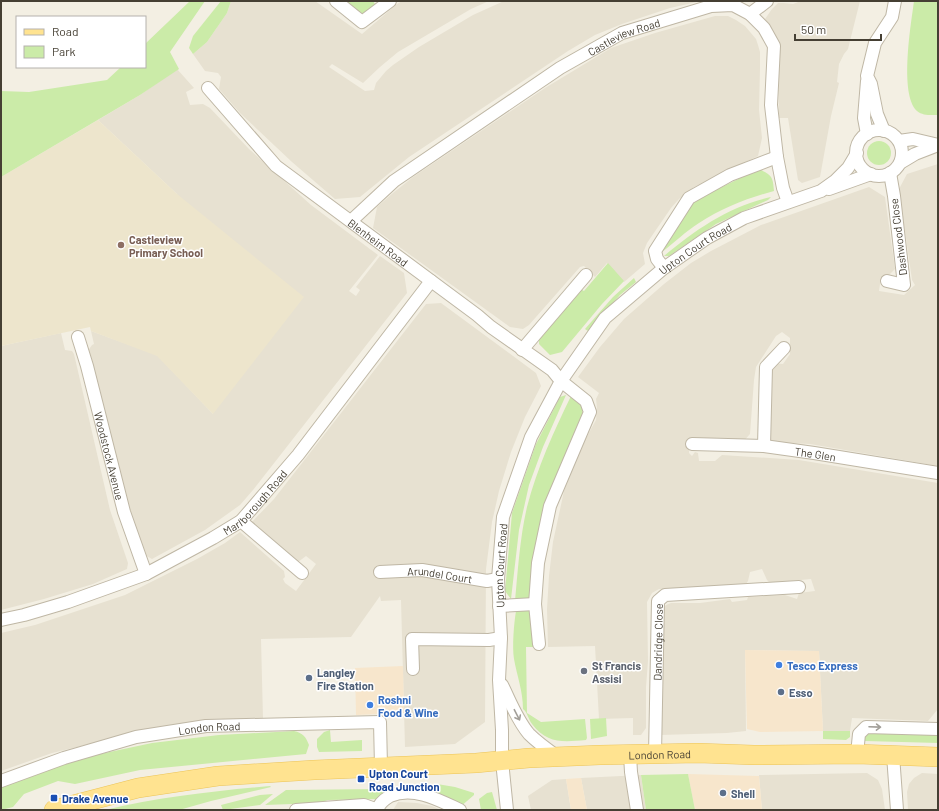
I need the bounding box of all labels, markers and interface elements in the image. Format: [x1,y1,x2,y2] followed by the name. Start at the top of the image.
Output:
[585,15,661,58] street label: Castleview Road
[16,16,146,68] legend
[795,16,881,42] scale bar
[801,22,826,36] text: 50 m
[52,24,79,38] text: Road
[52,44,76,58] text: Park
[887,197,909,276] street label: Dashwood Close
[346,215,411,268] street label: Blenheim Road
[656,220,734,276] street label: Upton Court Road
[129,233,203,259] place label: Castleview Primary School
[116,240,126,250] marker: Castleview Primary School
[92,410,127,501] street label: Woodstock Avenue
[794,444,837,463] street label: The Glen
[220,467,289,537] street label: Marlborough Road
[491,523,509,608] street label: Upton Court Road
[407,563,473,585] street label: Arundel Court
[650,603,664,681] street label: Dandridge Close
[592,659,641,685] place label: St Francis Assisi
[787,659,858,672] place label: Tesco Express
[774,660,784,670] marker: Tesco Express
[317,666,374,692] place label: Langley Fire Station
[579,666,589,676] marker: St Francis Assisi
[304,673,314,683] marker: Langley Fire Station
[789,686,813,699] place label: Esso
[776,687,786,697] marker: Esso
[378,693,439,719] place label: Roshni Food & Wine
[365,700,375,710] marker: Roshni Food & Wine
[514,708,522,720] one-way arrow
[177,719,241,737] street label: London Road
[868,723,881,731] one-way arrow
[628,747,691,761] street label: London Road
[369,767,439,793] place label: Upton Court Road Junction
[356,774,366,784] marker: Upton Court Road Junction
[731,787,755,800] place label: Shell
[718,788,728,798] marker: Shell
[62,792,129,805] place label: Drake Avenue
[49,793,59,803] marker: Drake Avenue

